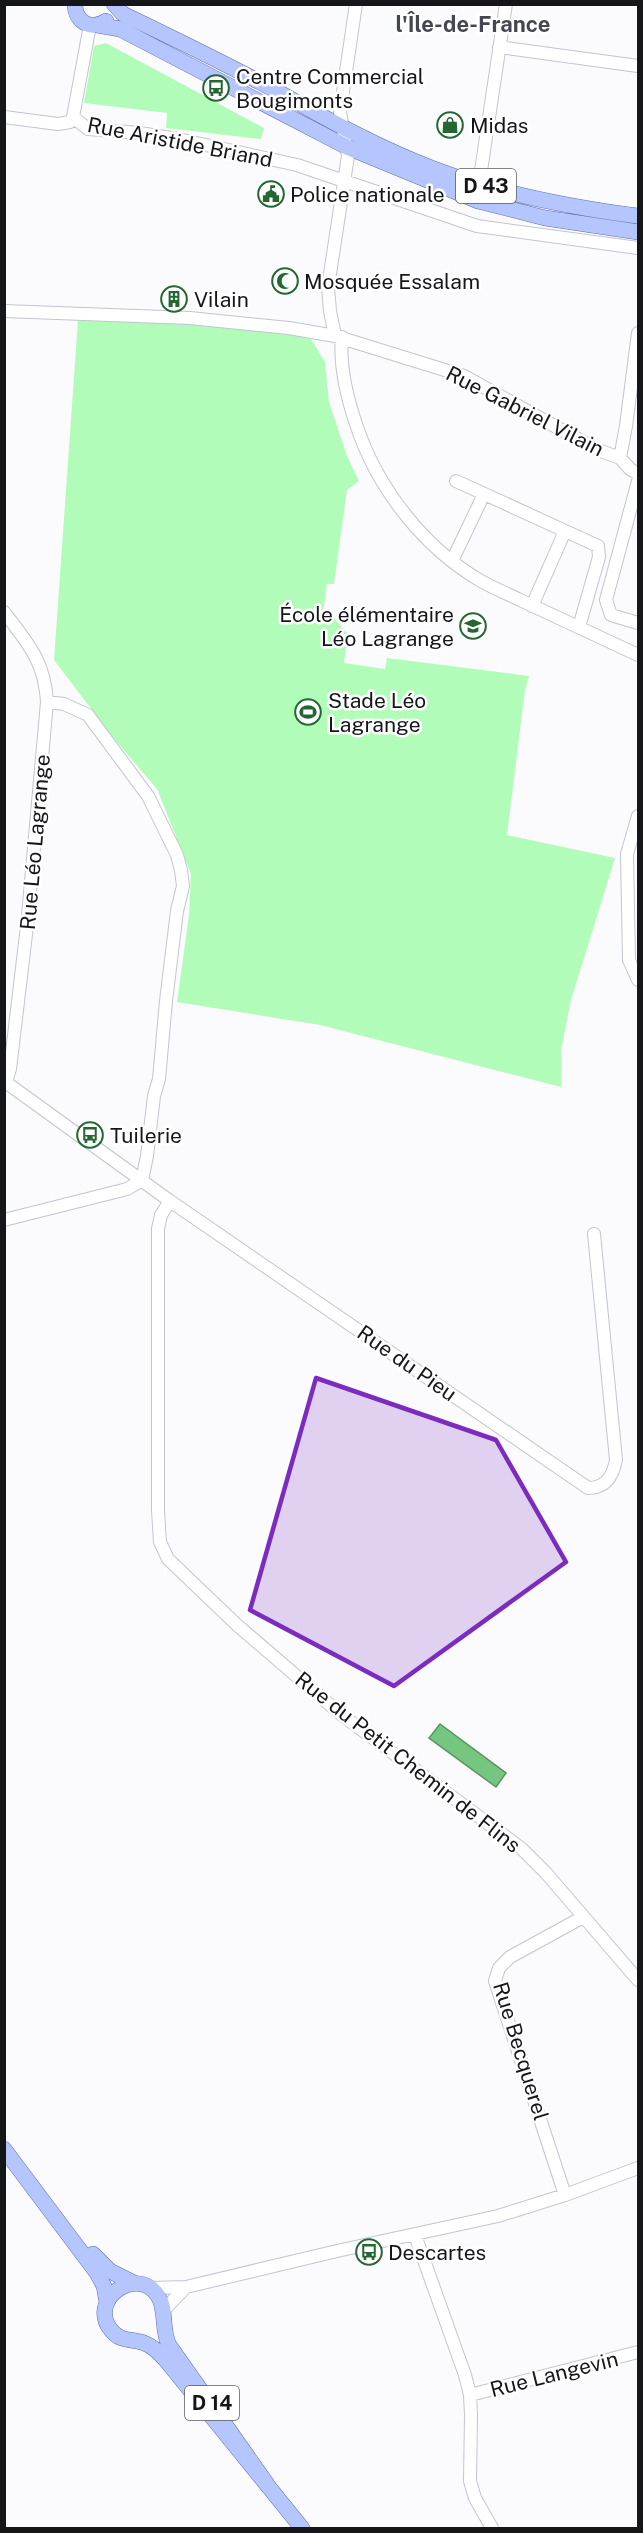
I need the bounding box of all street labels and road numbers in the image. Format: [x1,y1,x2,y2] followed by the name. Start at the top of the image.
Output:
[85,112,275,172] street label: Rue Aristide Briand
[456,169,516,203] road number: D 43
[442,360,608,462] street label: Rue Gabriel Vilain
[15,753,55,931] street label: Rue Léo Lagrange
[353,1320,461,1406] street label: Rue du Pieu
[290,1666,526,1858] street label: Rue du Petit Chemin de Flins
[488,1979,554,2123] street label: Rue Becquerel
[487,2346,621,2402] street label: Rue Langevin
[185,2386,239,2420] road number: D 14

